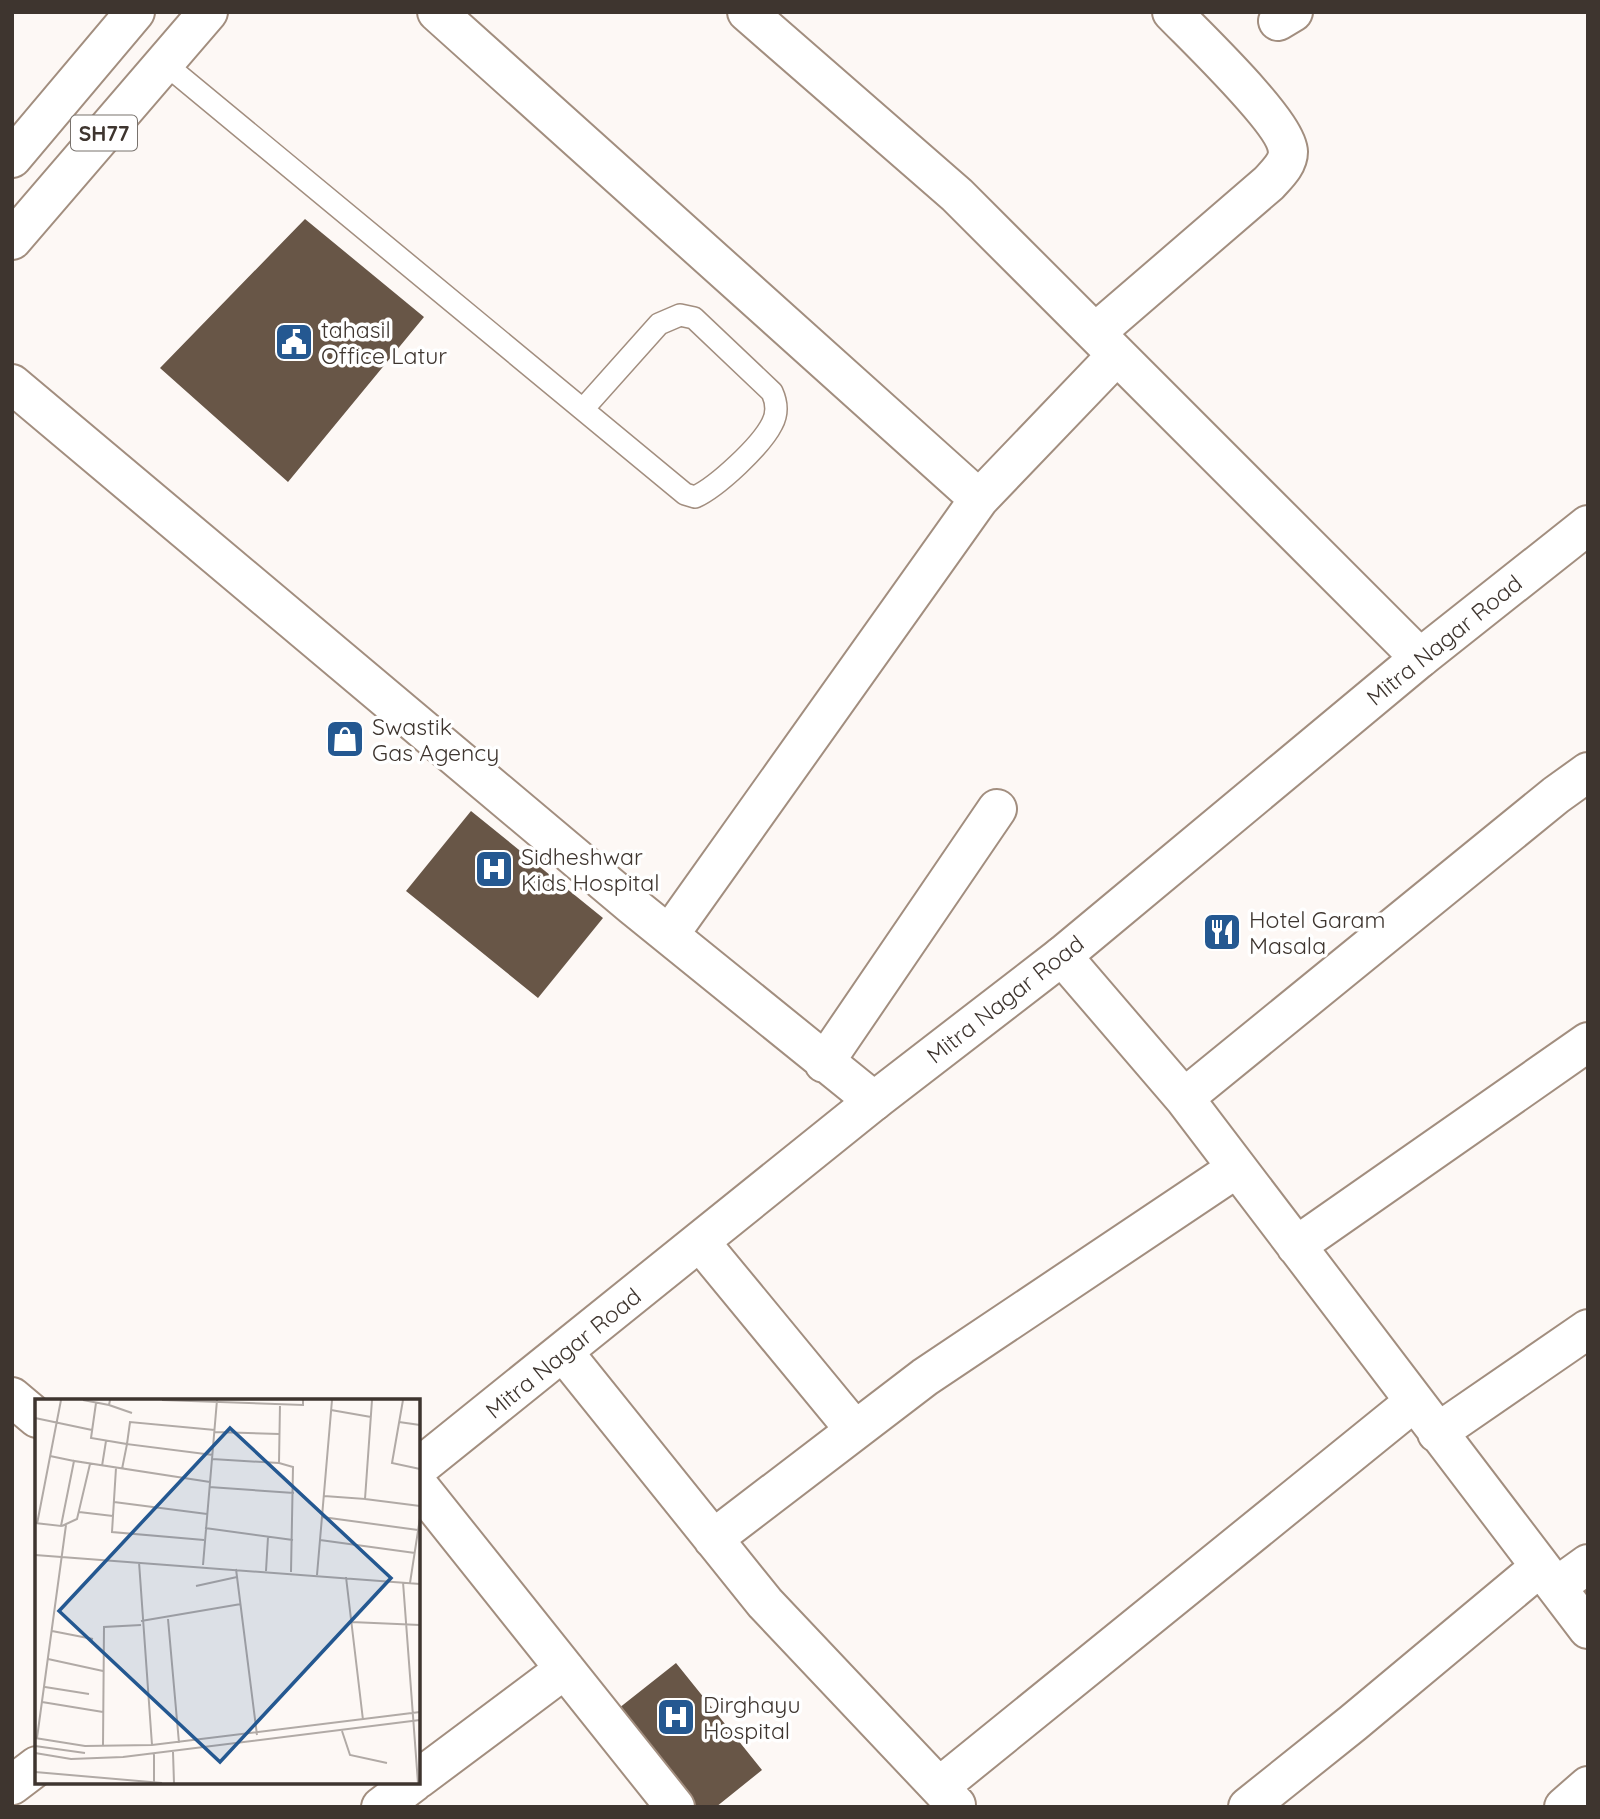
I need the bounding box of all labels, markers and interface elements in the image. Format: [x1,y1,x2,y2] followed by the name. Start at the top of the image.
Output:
[71,116,137,150] road number: SH77
[321,315,447,370] place label: tahasil Office Latur
[273,321,315,363] public building icon: tahasil Office Latur
[1360,568,1528,712] street label: Mitra Nagar Road
[372,712,499,767] place label: Swastik Gas Agency
[324,718,366,760] shop icon: Swastik Gas Agency
[521,842,660,897] place label: Sidheshwar Kids Hospital
[473,848,515,890] hospital icon: Sidheshwar Kids Hospital
[1249,905,1385,960] place label: Hotel Garam Masala
[1201,911,1243,953] restaurant icon: Hotel Garam Masala
[921,929,1089,1069] street label: Mitra Nagar Road
[479,1281,647,1425] street label: Mitra Nagar Road
[35,1399,420,1784] inset map
[703,1690,800,1745] place label: Dirghayu Hospital
[655,1696,697,1738] hospital icon: Dirghayu Hospital

